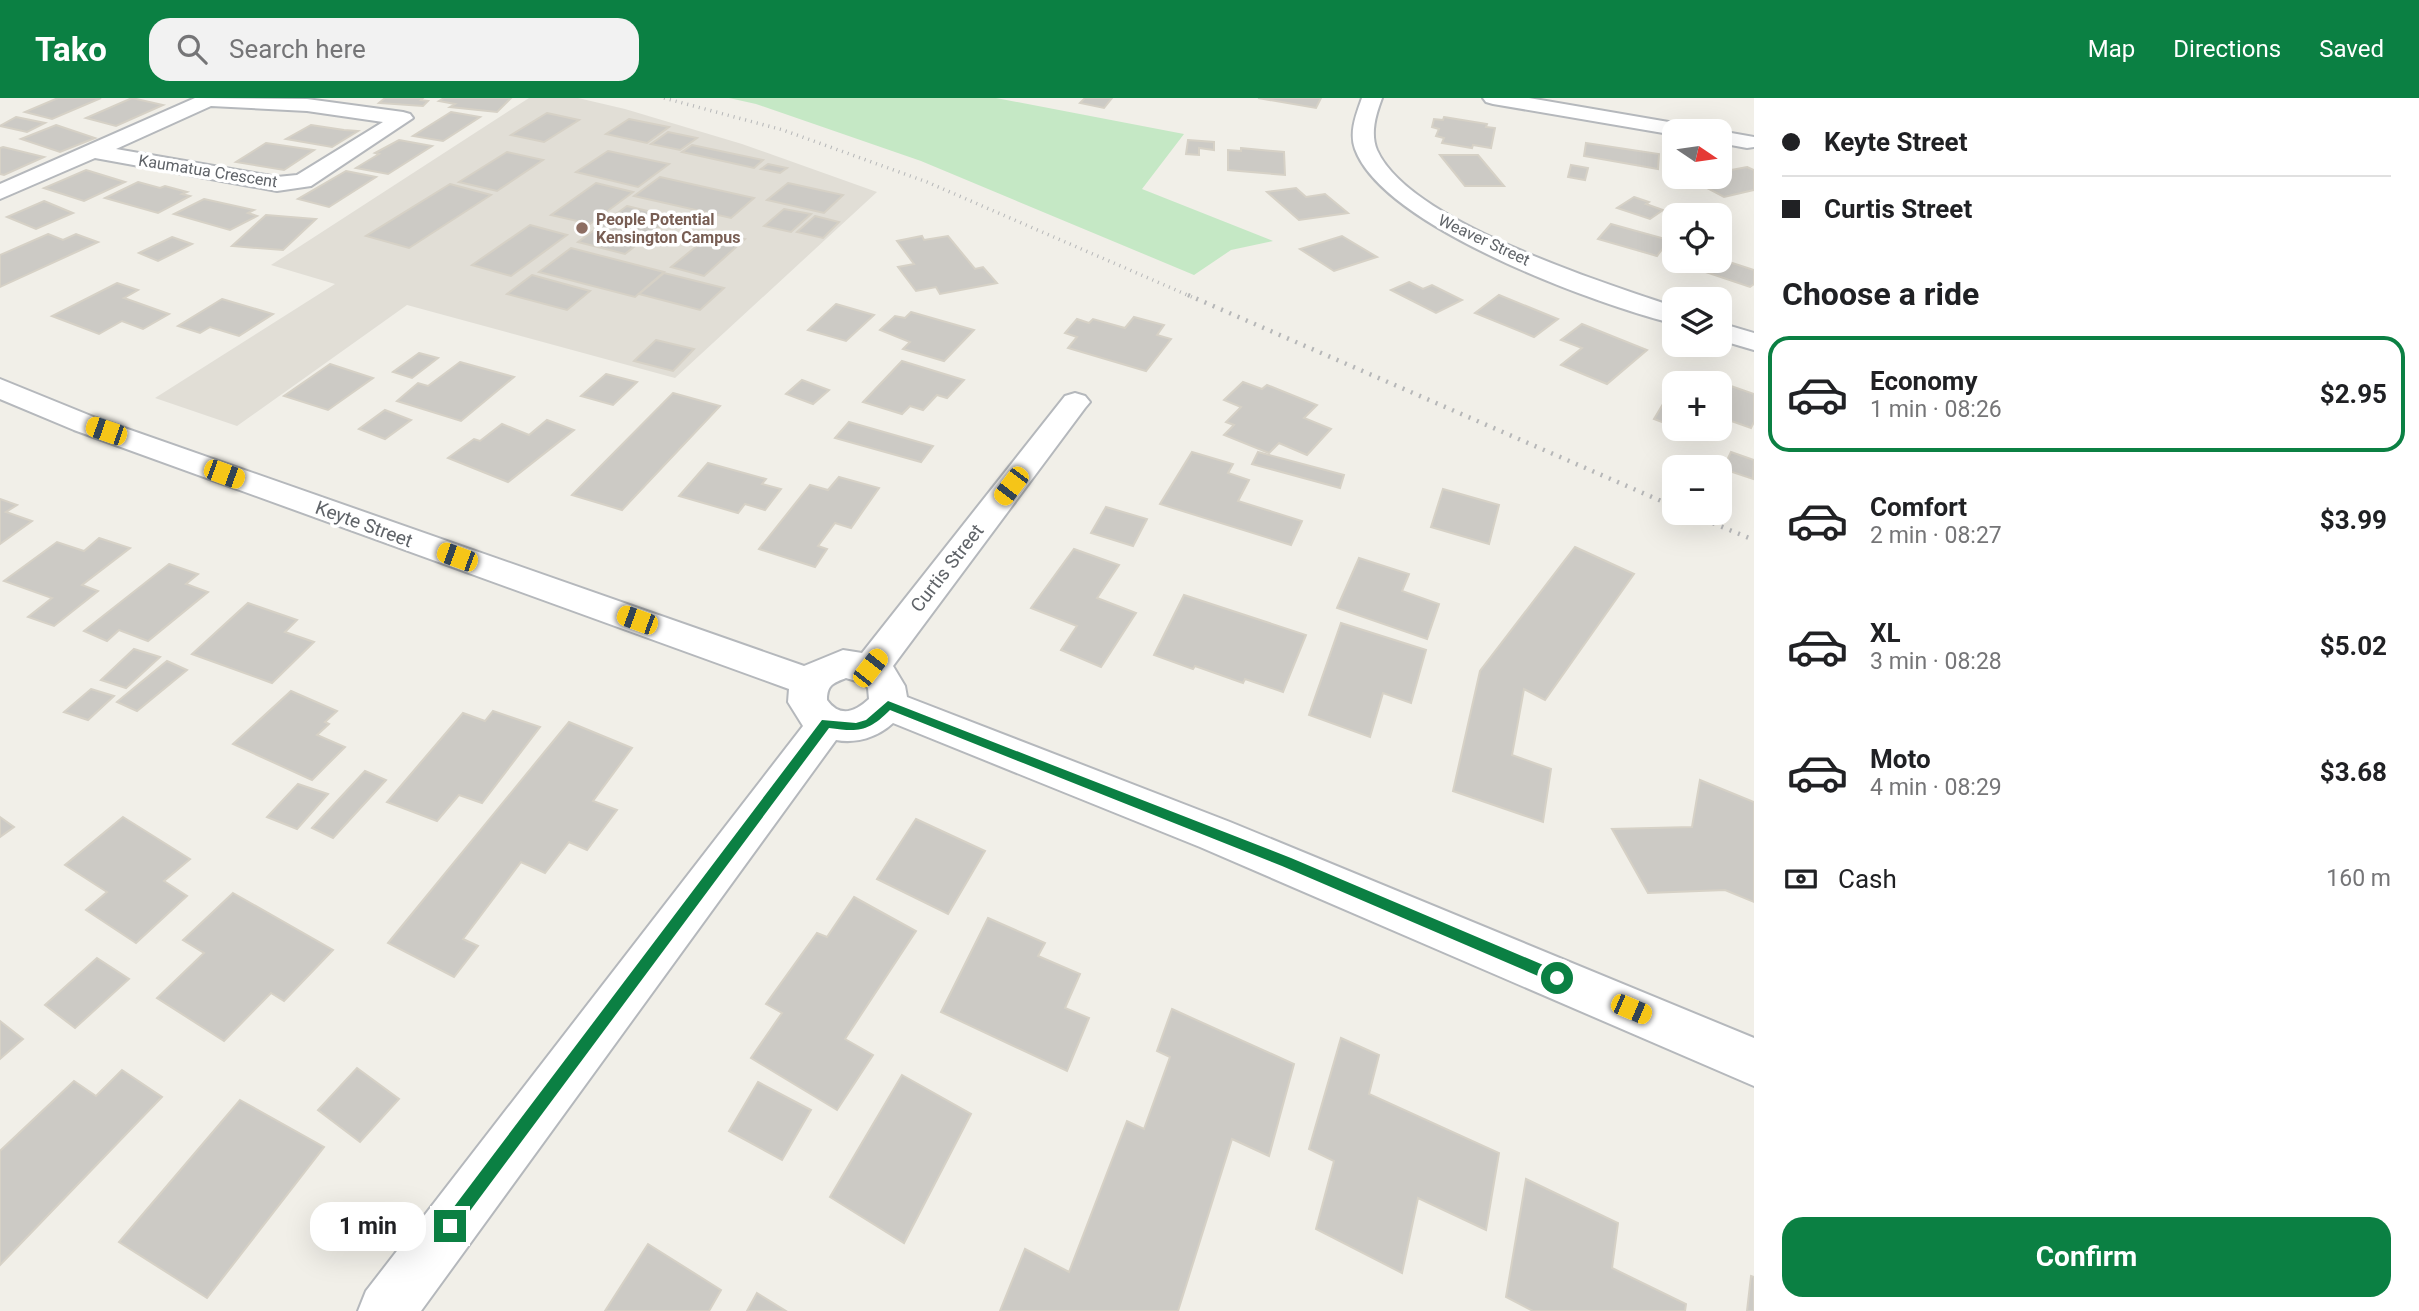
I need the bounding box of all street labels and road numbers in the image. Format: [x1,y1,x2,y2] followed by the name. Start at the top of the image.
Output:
[137,151,279,191] street label: Kaumatua Crescent
[1435,211,1533,269] street label: Weaver Street
[312,496,416,552] street label: Keyte Street
[906,519,988,617] street label: Curtis Street

